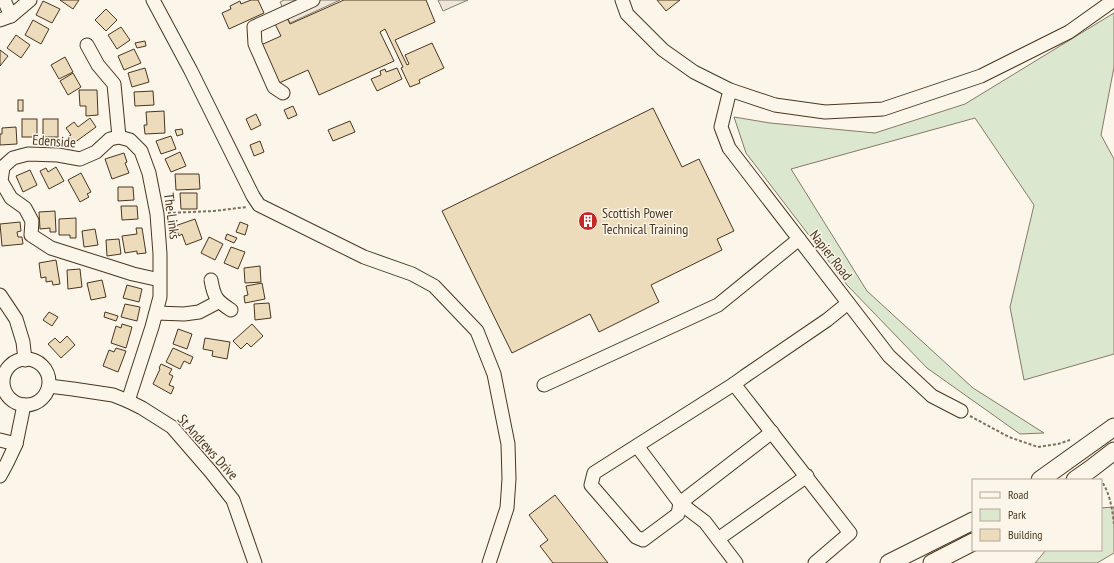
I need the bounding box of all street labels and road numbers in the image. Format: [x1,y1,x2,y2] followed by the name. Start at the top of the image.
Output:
[32,131,77,152] street label: Edenside
[160,192,184,240] street label: The Links
[806,226,856,284] street label: Napier Road
[174,410,242,484] street label: St Andrews Drive

